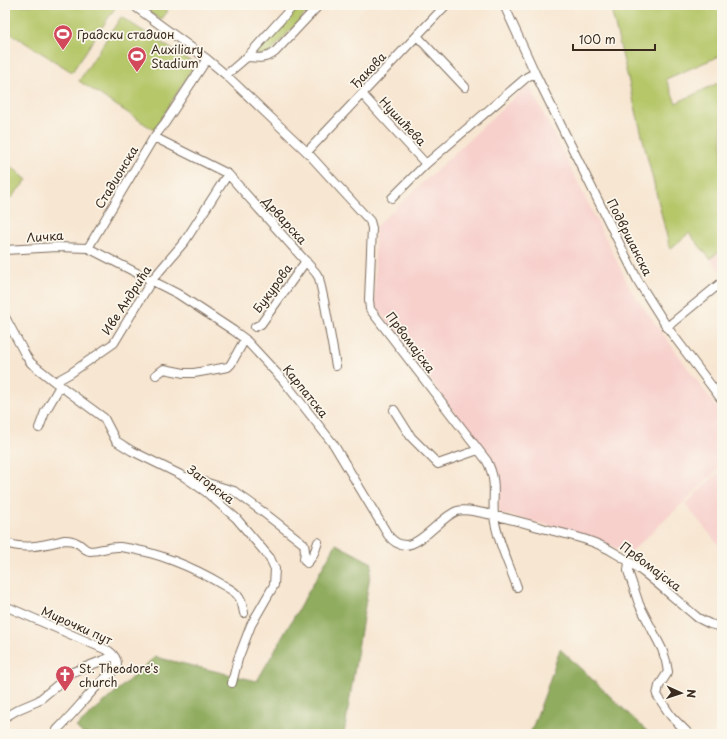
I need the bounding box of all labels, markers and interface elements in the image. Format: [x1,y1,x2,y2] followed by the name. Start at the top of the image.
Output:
[52,23,74,51] sports icon: Градски стадион
[77,25,174,43] place label: Градски стадион
[573,26,655,52] scale bar
[579,30,616,48] text: 100 m
[151,40,204,72] place label: Auxiliary Stadium
[126,45,148,73] sports icon: Auxiliary Stadium
[346,47,390,92] street label: Ђакова
[376,92,431,150] street label: Нушићева
[90,142,142,212] street label: Стадионска
[258,191,312,248] street label: Дрварска
[603,195,657,279] street label: Подвршанска
[26,226,65,246] street label: Личка
[248,259,296,316] street label: Букурова
[97,261,155,338] street label: Иве Андрића
[382,308,440,377] street label: Првомајска
[279,361,333,422] street label: Карпатска
[184,460,239,508] street label: Загорска
[617,537,686,595] street label: Првомајска
[39,601,116,649] street label: Мирочки пут
[79,659,159,691] place label: St. Theodore's church
[54,664,76,692] church icon: St. Theodore's church
[661,673,701,713] north arrow
[683,689,700,699] text: N

